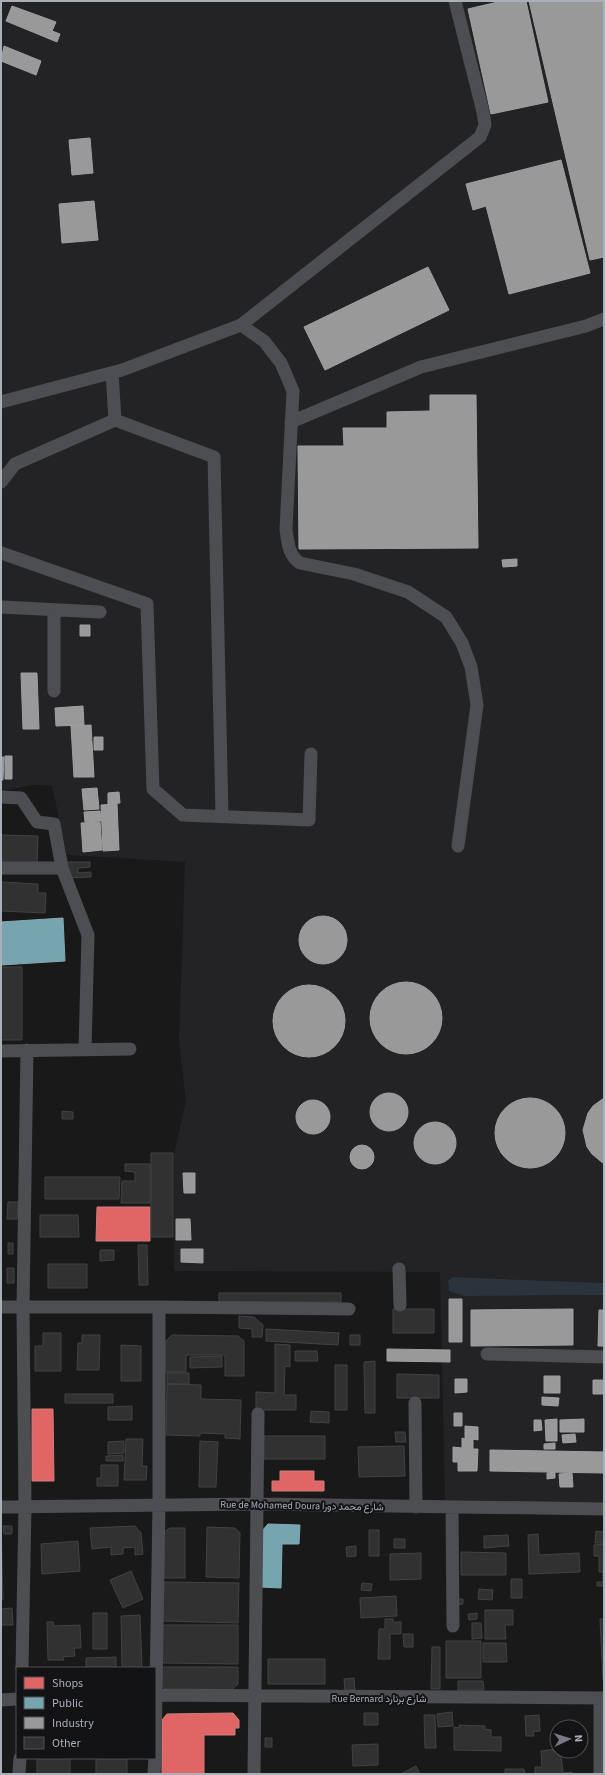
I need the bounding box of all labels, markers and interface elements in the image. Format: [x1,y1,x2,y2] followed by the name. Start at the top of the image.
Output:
[220,1498,384,1514] street label: Rue de Mohamed Doura شارع محمد دورا
[16,1667,156,1759] legend
[52,1675,83,1692] text: Shops
[332,1692,427,1706] street label: Rue Bernard شارع برنارد
[52,1695,84,1712] text: Public
[52,1715,94,1732] text: Industry
[549,1719,589,1759] north arrow
[571,1734,586,1743] text: N
[52,1735,82,1752] text: Other

